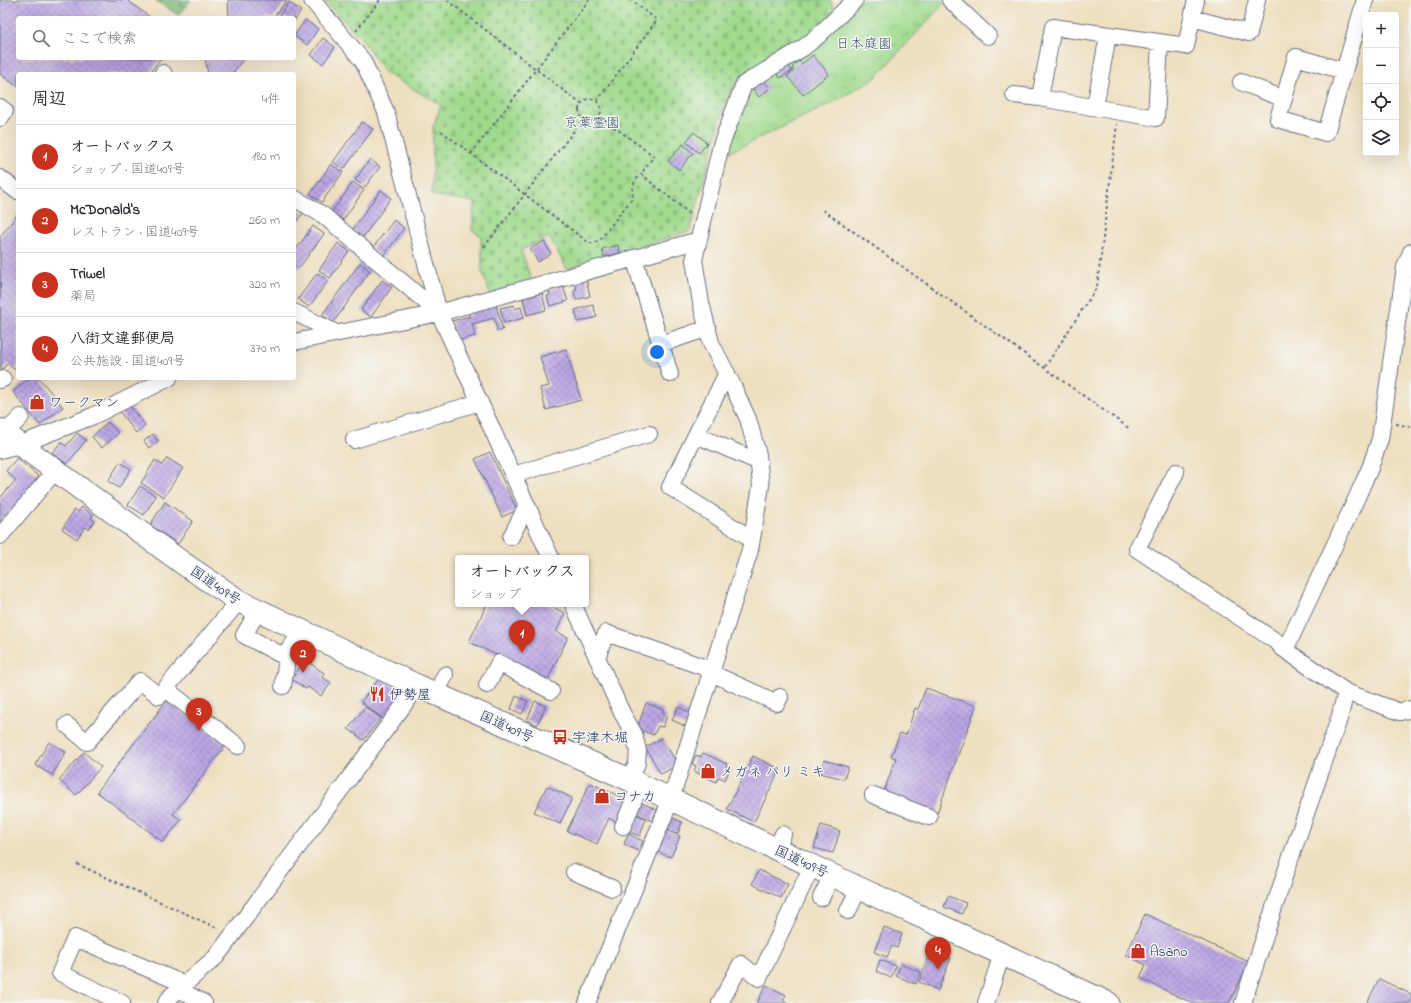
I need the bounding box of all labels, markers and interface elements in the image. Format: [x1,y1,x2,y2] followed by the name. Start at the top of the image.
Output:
[1363,12,1399,156] map controls
[1363,12,1399,48] button: +
[16,16,296,60] search box
[30,27,52,49] icon: search
[62,28,137,50] text: ここで検索
[836,34,892,55] park label: 日本庭園
[1363,48,1399,84] button: −
[1363,84,1399,120] button: locate
[32,87,66,112] text: 周辺
[262,90,280,109] text: 4件
[564,113,620,134] park label: 京葉霊園
[1363,120,1399,156] button: layers
[70,136,175,158] text: オートバックス
[43,147,47,166] text: 1
[252,147,280,166] text: 180 m
[70,160,185,179] text: ショップ · 国道409号
[70,199,140,221] text: McDonald's
[42,211,48,230] text: 2
[249,211,280,230] text: 260 m
[70,223,199,242] text: レストラン · 国道409号
[70,263,105,285] text: Triwel
[42,275,48,294] text: 3
[249,275,280,294] text: 320 m
[70,287,96,306] text: 薬局
[70,328,175,350] text: 八街文違郵便局
[42,339,48,358] text: 4
[250,339,280,358] text: 370 m
[647,342,667,362] your location
[70,352,185,371] text: 公共施設 · 国道409号
[28,393,46,411] shop icon: ワークマン
[49,393,119,414] place label: ワークマン
[455,555,589,607] popup
[185,561,245,611] street label: 国道409号
[469,561,575,583] text: オートバックス
[469,585,521,604] text: ショップ
[509,620,535,653] pin: 1
[290,640,316,673] pin: 2
[368,685,386,703] restaurant icon: 伊勢屋
[389,685,431,706] place label: 伊勢屋
[186,698,212,731] pin: 3
[476,706,537,749] street label: 国道409号
[551,728,569,746] bus stop icon: 宇津木堀
[572,728,628,749] place label: 宇津木堀
[699,762,717,780] shop icon: メガネ パリ ミキ
[720,762,825,783] place label: メガネ パリ ミキ
[593,787,611,805] shop icon: コナカ
[614,787,656,808] place label: コナカ
[771,841,832,884] street label: 国道409号
[925,937,951,970] pin: 4
[1129,942,1147,960] shop icon: Asano
[1150,942,1188,963] place label: Asano

